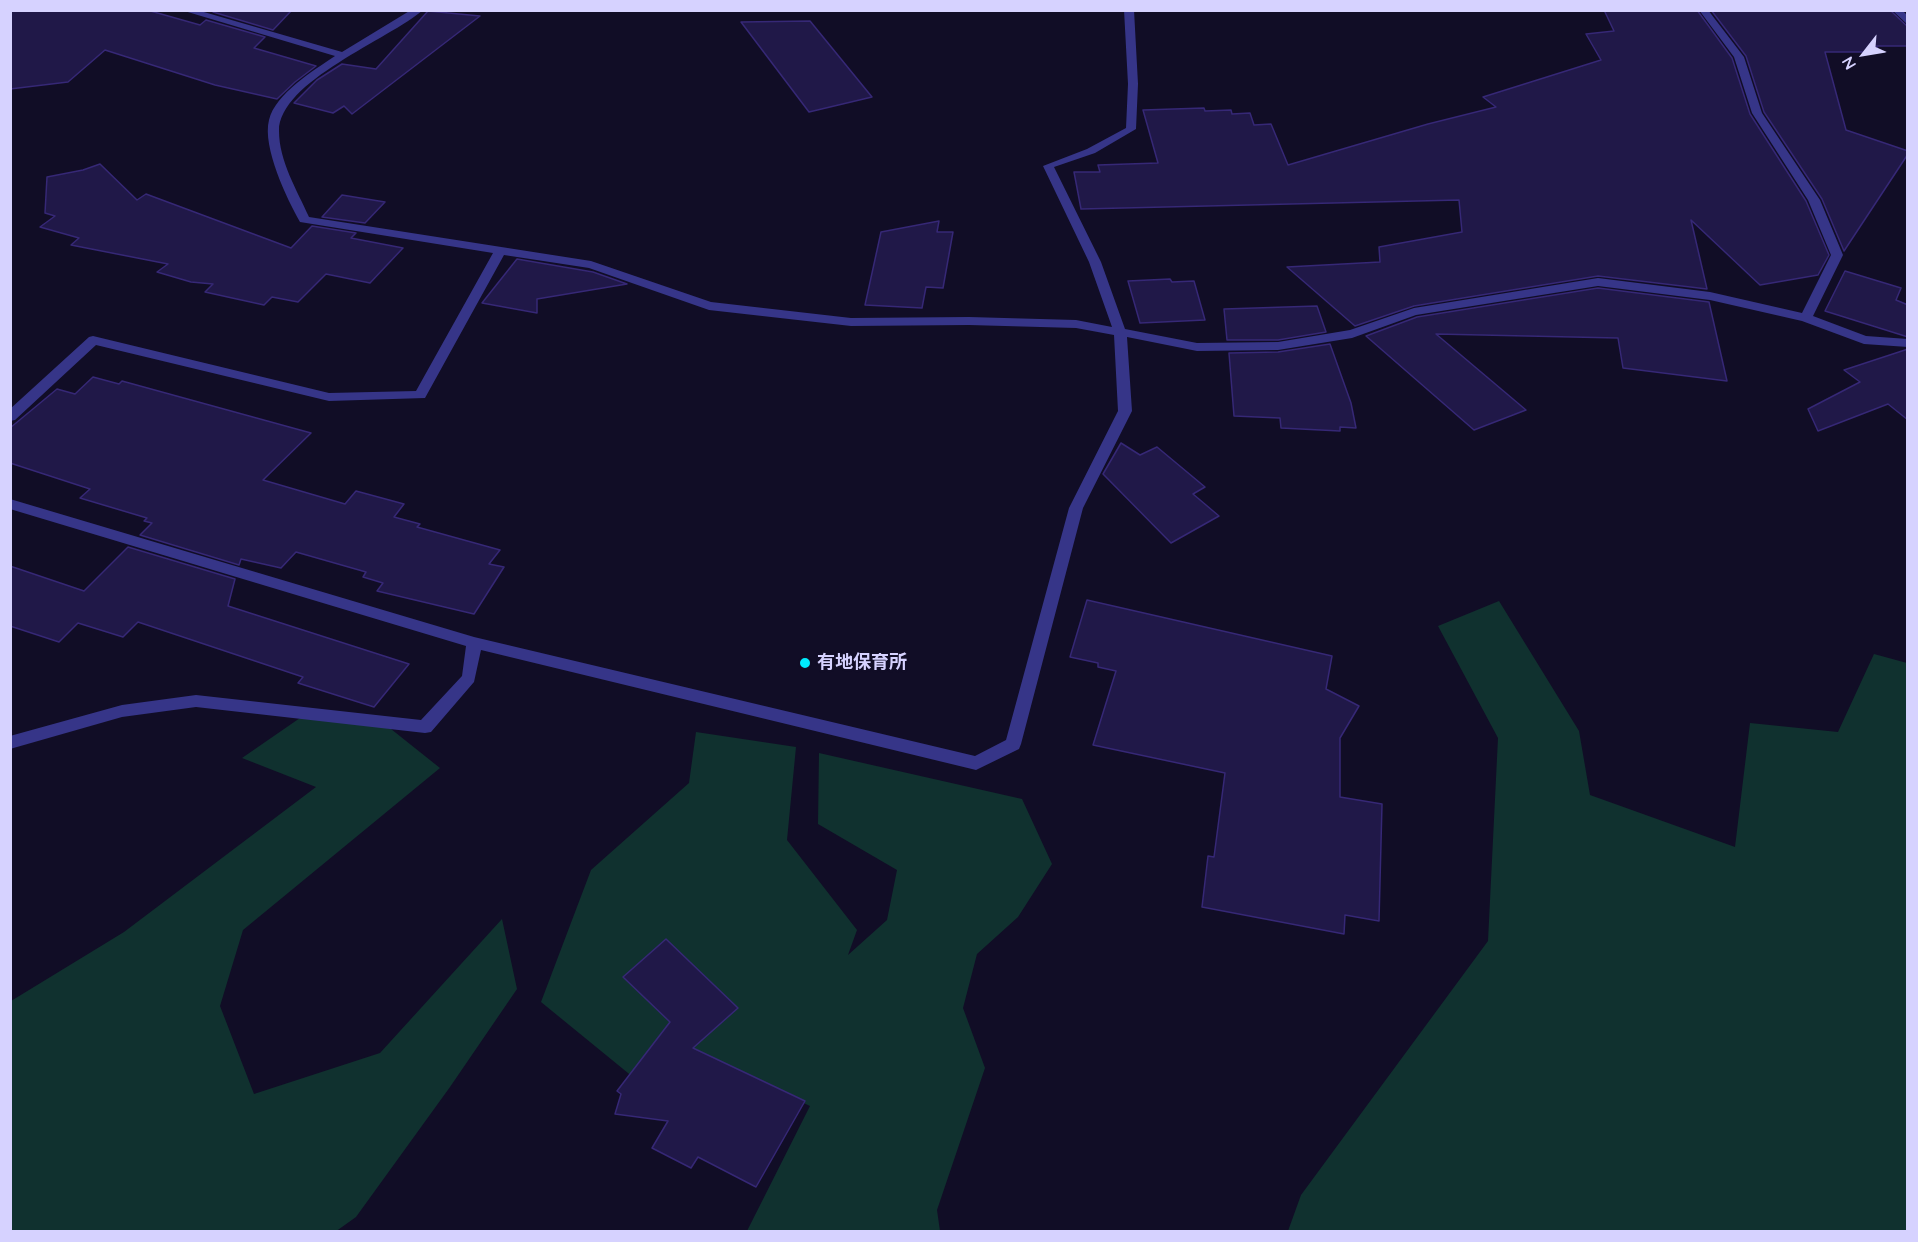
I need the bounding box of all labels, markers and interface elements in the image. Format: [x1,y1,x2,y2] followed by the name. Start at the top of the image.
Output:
[1834,24,1894,84] north arrow
[1837,53,1860,73] text: N
[817,652,907,674] place label: 有地保育所
[798,656,812,670] marker: 有地保育所

